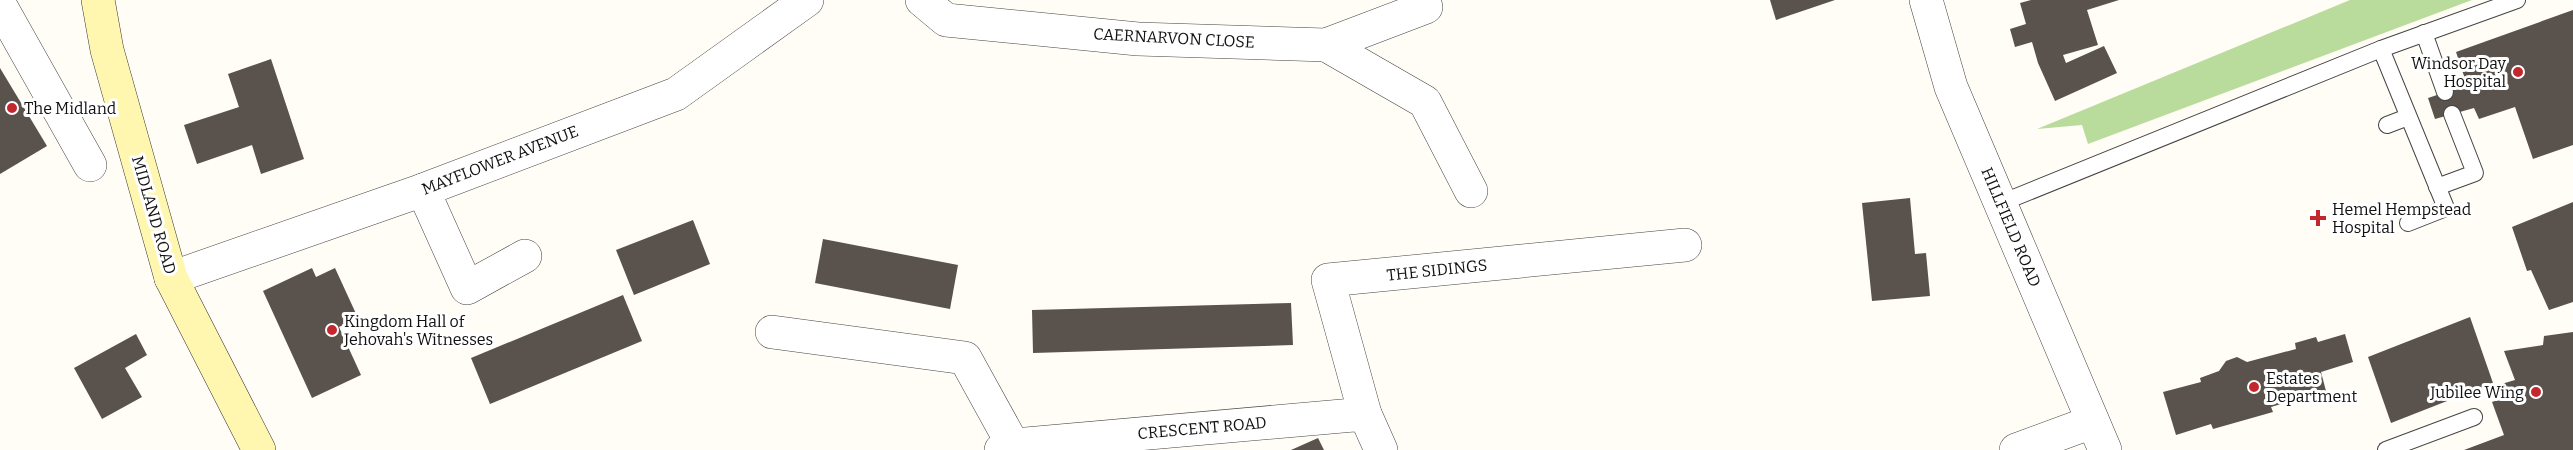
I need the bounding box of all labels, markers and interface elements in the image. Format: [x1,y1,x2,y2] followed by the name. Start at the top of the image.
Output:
[1093,24,1255,52] street label: CAERNARVON CLOSE
[2411,54,2507,91] place label: Windsor Day Hospital
[2511,65,2525,79] marker: Windsor Day Hospital
[24,99,117,118] place label: The Midland
[5,101,19,115] marker: The Midland
[419,121,581,199] street label: MAYFLOWER AVENUE
[128,154,180,276] street label: MIDLAND ROAD
[1977,164,2045,290] street label: HILLFIELD ROAD
[2332,200,2472,237] place label: Hemel Hempstead Hospital
[2309,209,2327,227] marker: Hemel Hempstead Hospital
[1386,255,1488,285] street label: THE SIDINGS
[343,312,493,349] place label: Kingdom Hall of Jehovah's Witnesses
[325,323,339,337] marker: Kingdom Hall of Jehovah's Witnesses
[2266,369,2357,406] place label: Estates Department
[2247,380,2261,394] marker: Estates Department
[2429,383,2524,402] place label: Jubilee Wing
[2529,385,2543,399] marker: Jubilee Wing
[1137,413,1267,443] street label: CRESCENT ROAD

